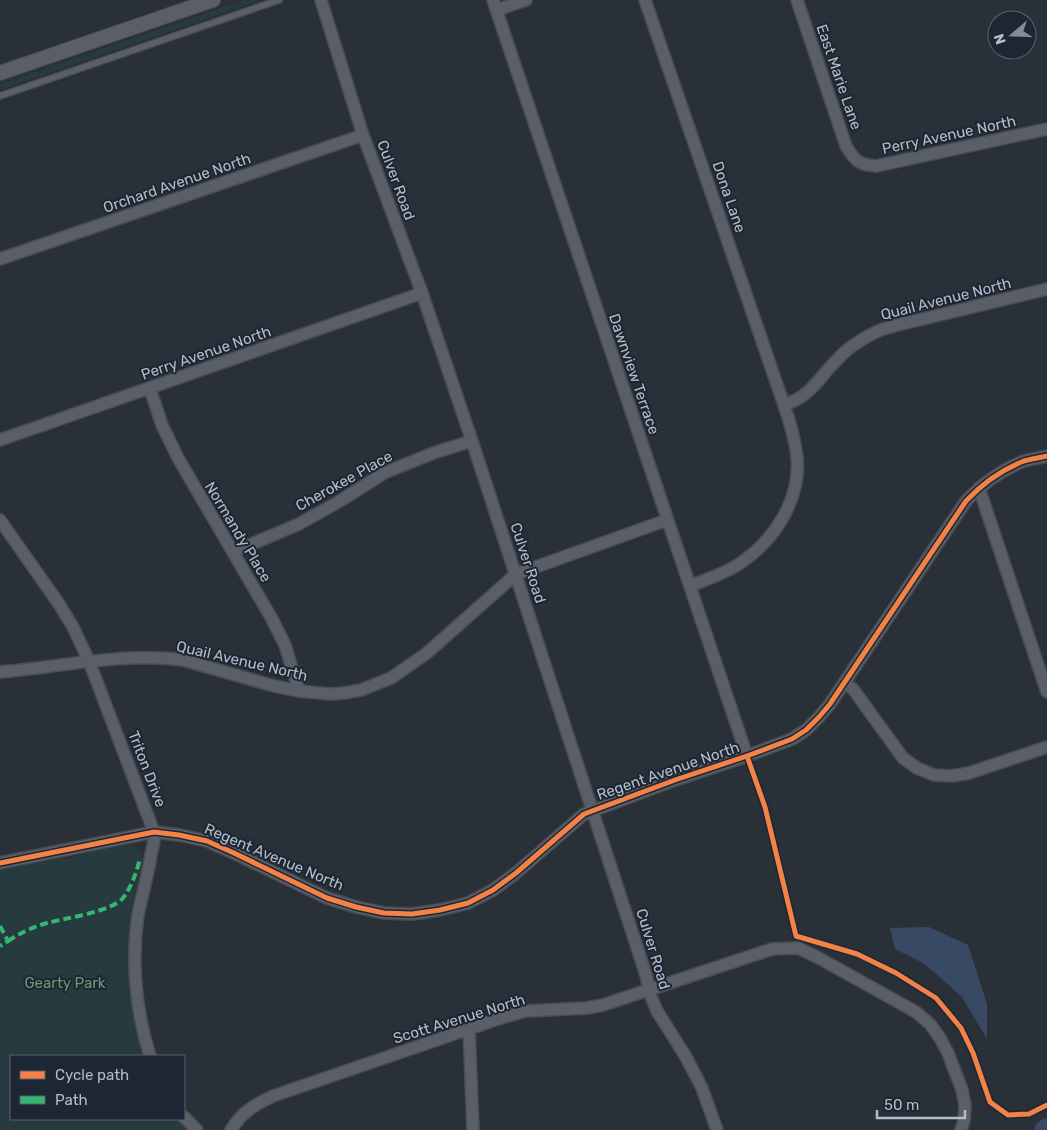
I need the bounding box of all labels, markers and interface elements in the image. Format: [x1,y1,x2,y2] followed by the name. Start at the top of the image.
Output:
[987,10,1037,60] north arrow
[813,22,865,132] street label: East Marie Lane
[991,32,1010,47] text: N
[880,112,1018,158] street label: Perry Avenue North
[373,138,419,222] street label: Culver Road
[101,149,253,217] street label: Orchard Avenue North
[708,159,750,235] street label: Dona Lane
[879,274,1013,324] street label: Quail Avenue North
[605,311,663,437] street label: Dawnview Terrace
[139,322,273,384] street label: Perry Avenue North
[293,447,395,515] street label: Cherokee Place
[201,478,275,586] street label: Normandy Place
[507,520,549,606] street label: Culver Road
[175,637,309,685] street label: Quail Avenue North
[124,728,170,810] street label: Triton Drive
[594,738,742,804] street label: Regent Avenue North
[202,819,346,895] street label: Regent Avenue North
[632,906,674,992] street label: Culver Road
[24,974,106,992] park label: Gearty Park
[391,990,527,1048] street label: Scott Avenue North
[10,1055,185,1120] legend
[55,1066,129,1084] text: Cycle path
[877,1088,964,1120] scale bar
[55,1091,88,1109] text: Path
[884,1096,919,1114] text: 50 m

